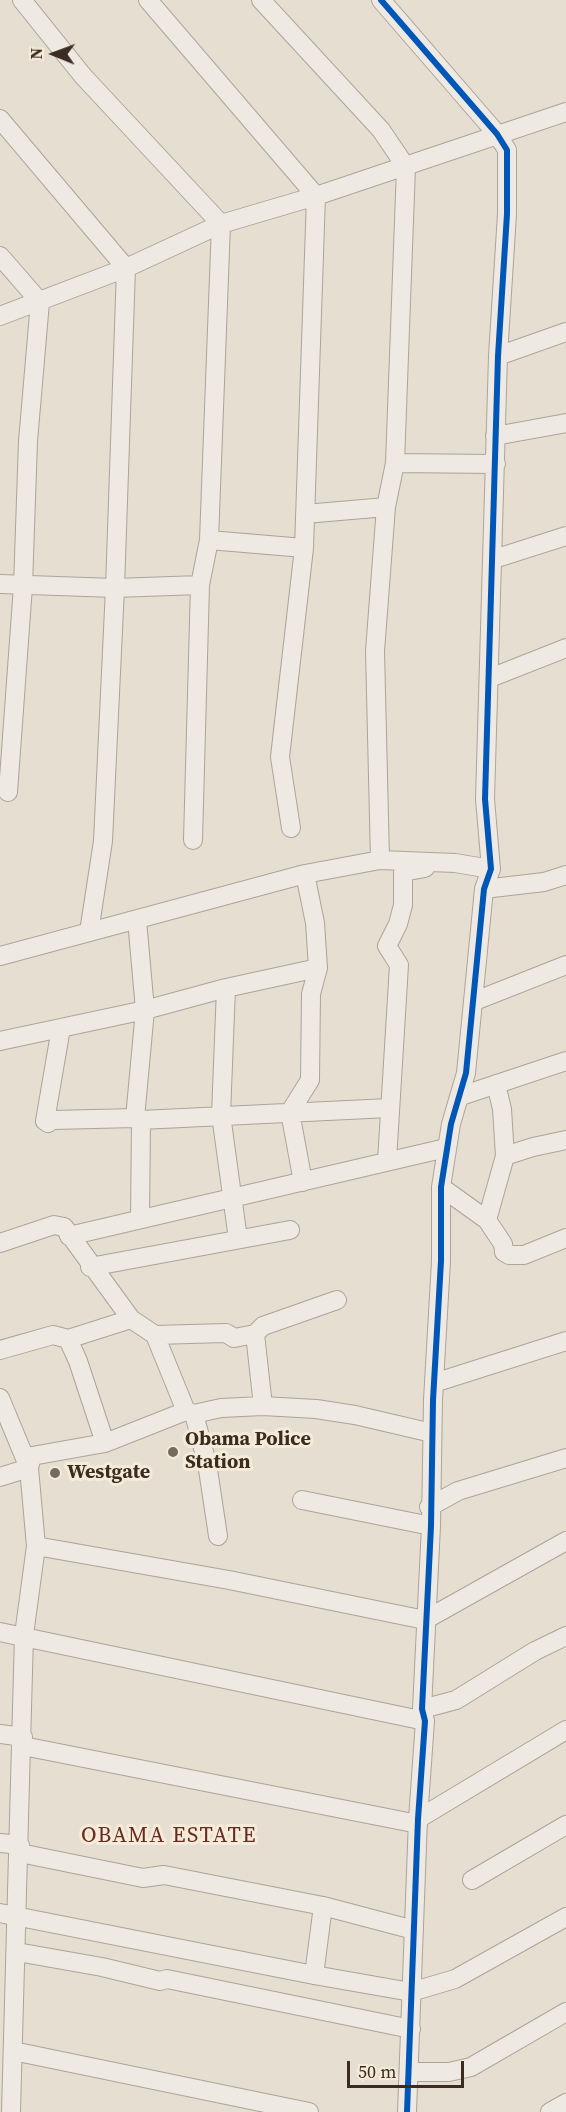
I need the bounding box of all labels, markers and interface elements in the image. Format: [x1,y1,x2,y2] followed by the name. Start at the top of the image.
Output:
[24,24,84,84] north arrow
[25,48,47,60] text: N
[185,1428,311,1475] place label: Obama Police Station
[166,1445,180,1459] marker: Obama Police Station
[67,1461,150,1485] place label: Westgate
[48,1466,62,1480] marker: Westgate
[81,1823,257,1849] district label: OBAMA ESTATE
[350,2049,467,2087] scale bar
[358,2059,396,2084] text: 50 m

